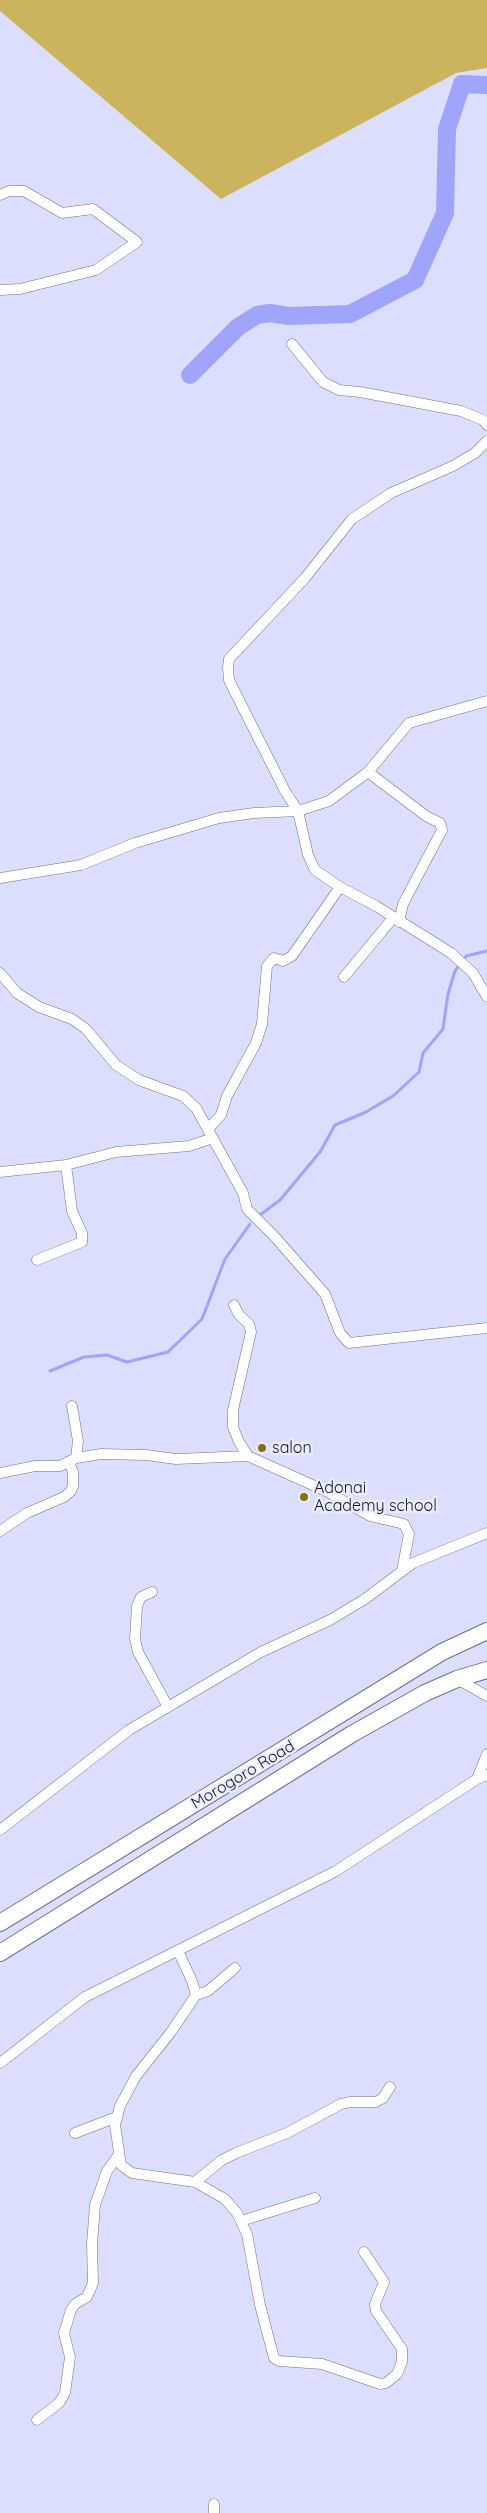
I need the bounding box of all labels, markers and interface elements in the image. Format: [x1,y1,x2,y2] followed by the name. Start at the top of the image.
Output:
[272,1438,312,1458] place label: salon
[256,1442,268,1454] marker: salon
[314,1478,437,1516] place label: Adonai Academy school
[298,1491,310,1503] marker: Adonai Academy school
[188,1737,298,1813] street label: Morogoro Road

